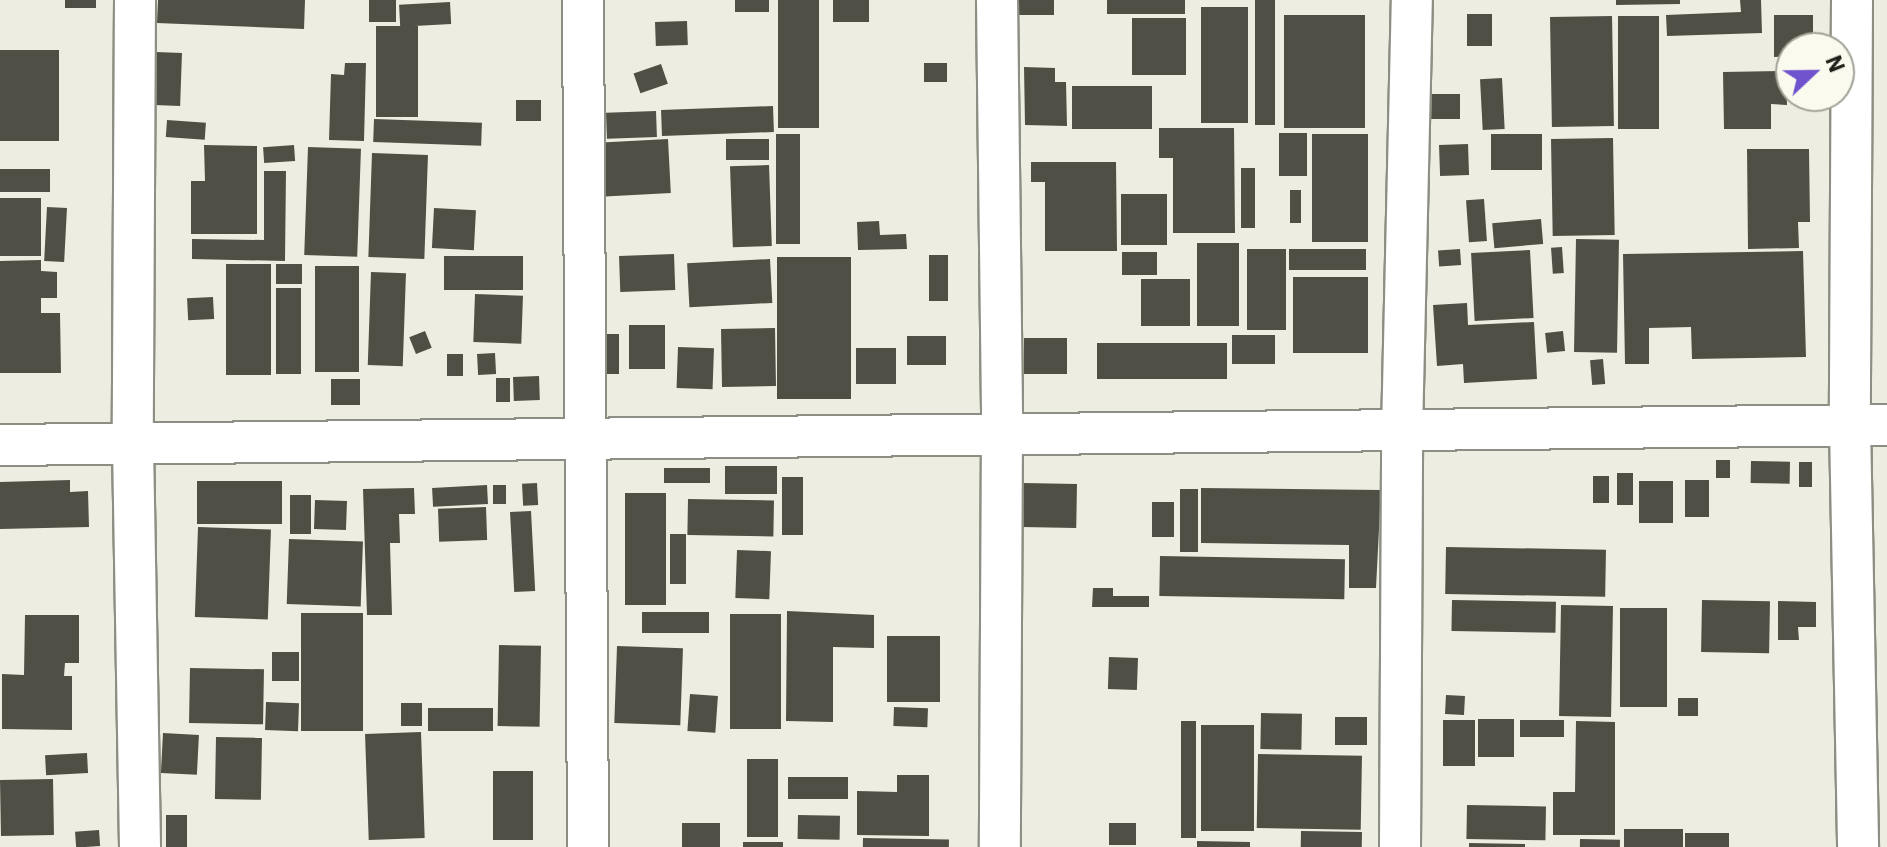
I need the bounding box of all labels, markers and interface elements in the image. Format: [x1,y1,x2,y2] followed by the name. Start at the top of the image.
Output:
[1775,32,1855,112] north arrow
[1819,51,1852,76] text: N

